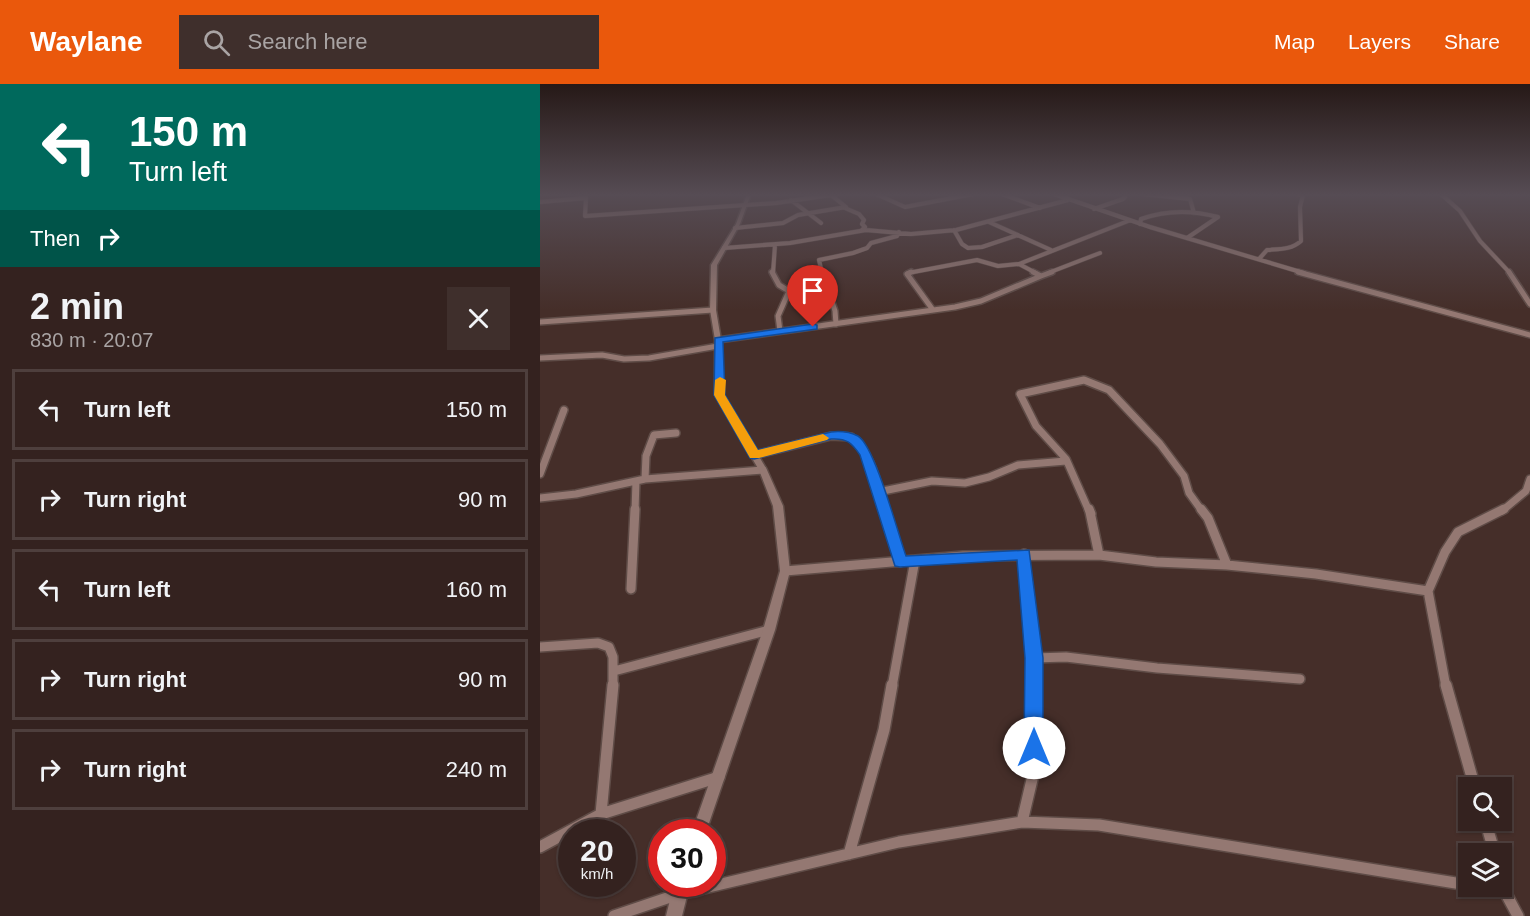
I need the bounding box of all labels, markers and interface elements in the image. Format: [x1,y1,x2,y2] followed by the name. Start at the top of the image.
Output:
[179,15,599,69] search box
[30,26,143,57] text: Waylane
[200,26,233,59] icon: search
[248,29,367,54] text: Search here
[1274,30,1315,53] text: Map
[1348,30,1411,53] text: Layers
[1444,30,1500,53] text: Share
[30,108,108,186] icon: left
[129,108,248,155] text: 150 m
[129,157,227,187] text: Turn left
[92,222,125,255] icon: right
[30,226,80,251] text: Then
[787,265,838,327] pin
[796,274,829,307] icon: arrive
[30,286,124,327] text: 2 min
[447,287,510,350] button: close
[30,329,153,351] text: 830 m · 20:07
[33,393,66,426] icon: left
[84,397,170,422] text: Turn left
[446,397,507,422] text: 150 m
[33,483,66,516] icon: right
[84,487,186,512] text: Turn right
[458,487,507,512] text: 90 m
[33,573,66,606] icon: left
[84,577,170,602] text: Turn left
[446,577,507,602] text: 160 m
[33,663,66,696] icon: right
[84,667,186,692] text: Turn right
[458,667,507,692] text: 90 m
[1002,716,1066,780] position arrow
[33,753,66,786] icon: right
[84,757,186,782] text: Turn right
[446,757,507,782] text: 240 m
[1458,777,1512,897] map controls
[1458,777,1512,831] button: search
[648,819,726,897] speed limit sign: 30
[580,834,614,867] text: 20
[1458,843,1512,897] button: layers
[581,865,613,882] text: km/h

